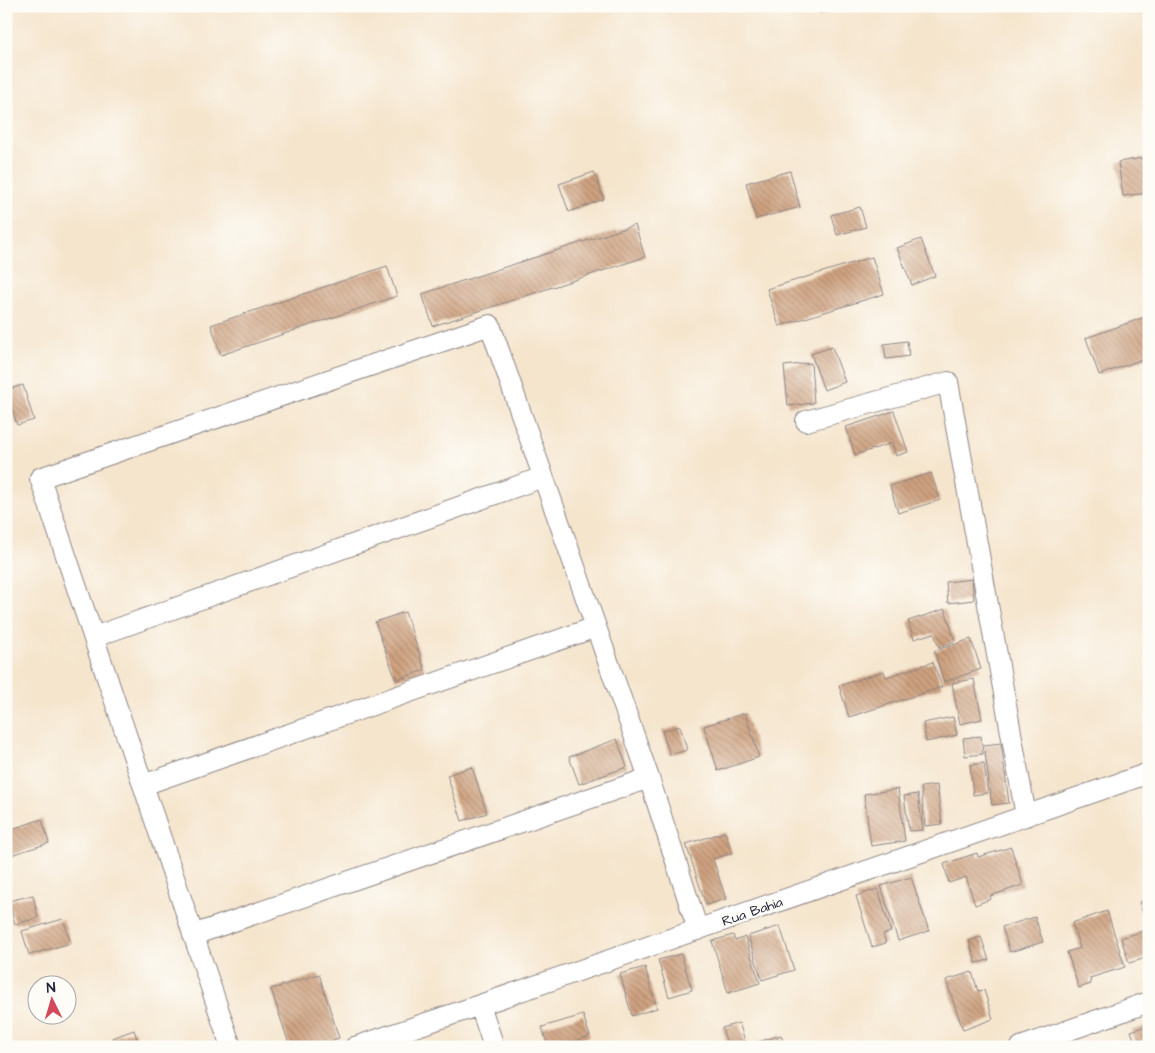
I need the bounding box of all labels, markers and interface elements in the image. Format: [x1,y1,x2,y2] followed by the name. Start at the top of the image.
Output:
[719,892,785,932] street label: Rua Bahia
[28,976,78,1026] north arrow
[46,978,56,998] text: N

